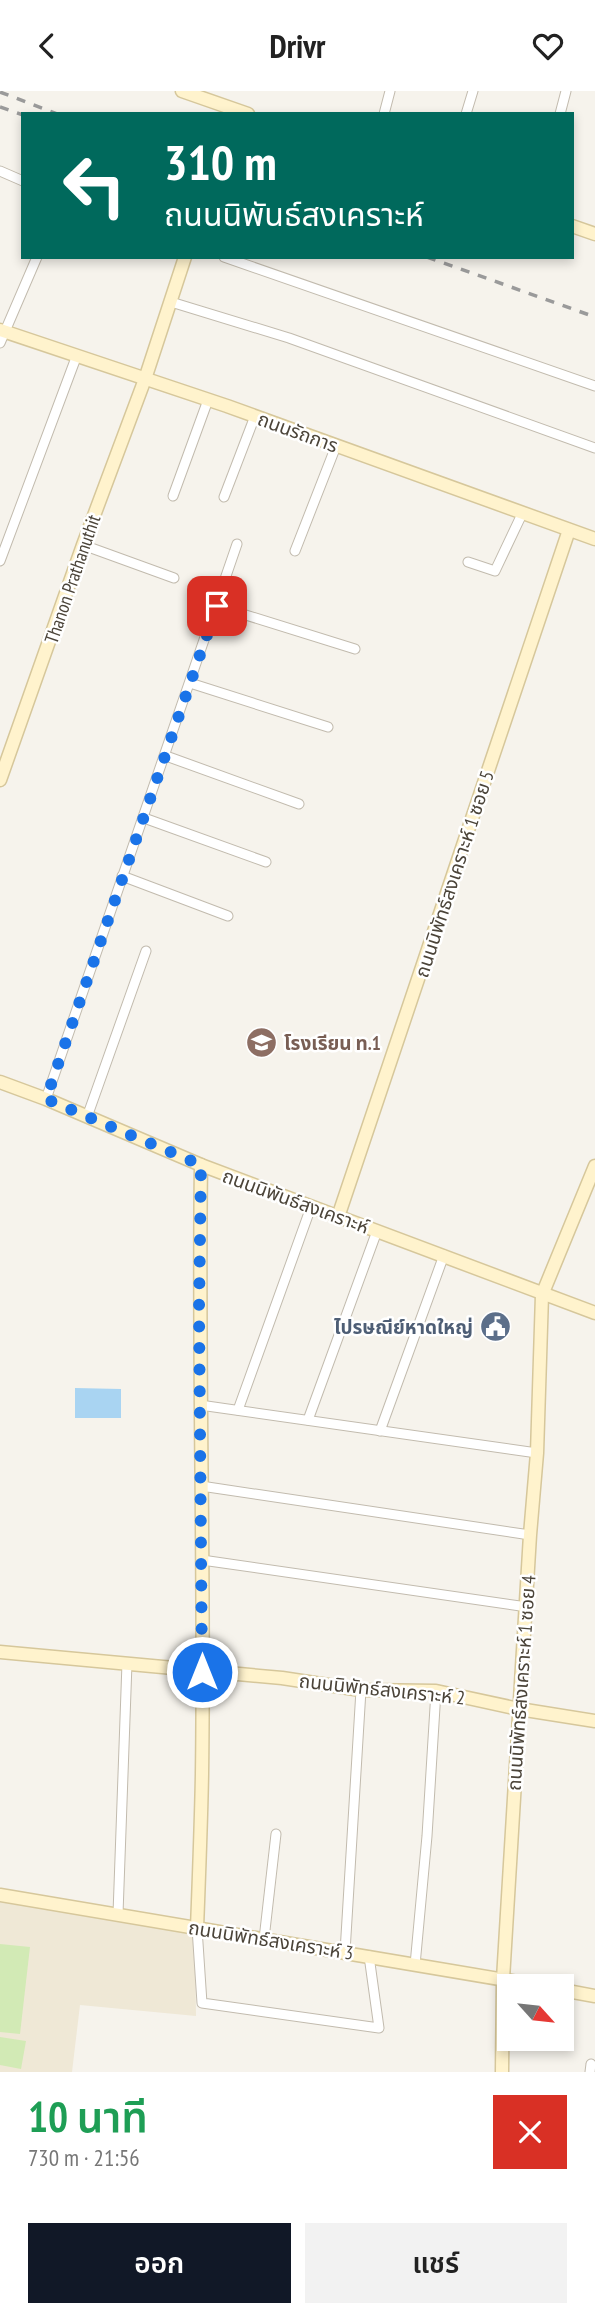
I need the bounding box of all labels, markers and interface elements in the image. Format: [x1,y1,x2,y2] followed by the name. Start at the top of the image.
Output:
[270,25,325,67] text: Drivr
[28,27,66,65] icon: back
[529,27,567,65] icon: heart
[164,130,277,194] text: 310 m
[49,140,140,231] icon: left
[164,193,424,235] text: ถนนนิพันธ์สงเคราะห์
[255,406,341,458] street label: ถนนรัถการ
[39,511,106,647] street label: Thanon Prathanuthit
[187,576,247,636] pin
[198,587,236,625] icon: arrive
[409,768,499,980] street label: ถนนนิพัทธ์สงเคราะห์ 1 ซอย 5
[244,1026,278,1060] school or university icon: โรงเรียน ท.1
[284,1031,381,1055] place label: โรงเรียน ท.1
[219,1163,373,1239] street label: ถนนนิพันธ์สงเคราะห์
[479,1310,513,1344] public building icon: ไปรษณีย์หาดใหญ่
[334,1315,473,1339] place label: ไปรษณีย์หาดใหญ่
[501,1574,541,1792] street label: ถนนนิพัทธ์สงเคราะห์ 1 ซอย 4
[165,1635,239,1709] position arrow
[298,1668,466,1710] street label: ถนนนิพัทธ์สงเคราะห์ 2
[187,1915,355,1965] street label: ถนนนิพัทธ์สงเคราะห์ 3
[497,1974,574,2051] north arrow
[497,1974,574,2051] map controls
[28,2089,148,2144] text: 10 นาที
[493,2095,567,2169] button: close
[28,2143,140,2172] text: 730 m · 21:56
[28,2223,291,2303] button: ออก
[305,2223,567,2303] button: แชร์

